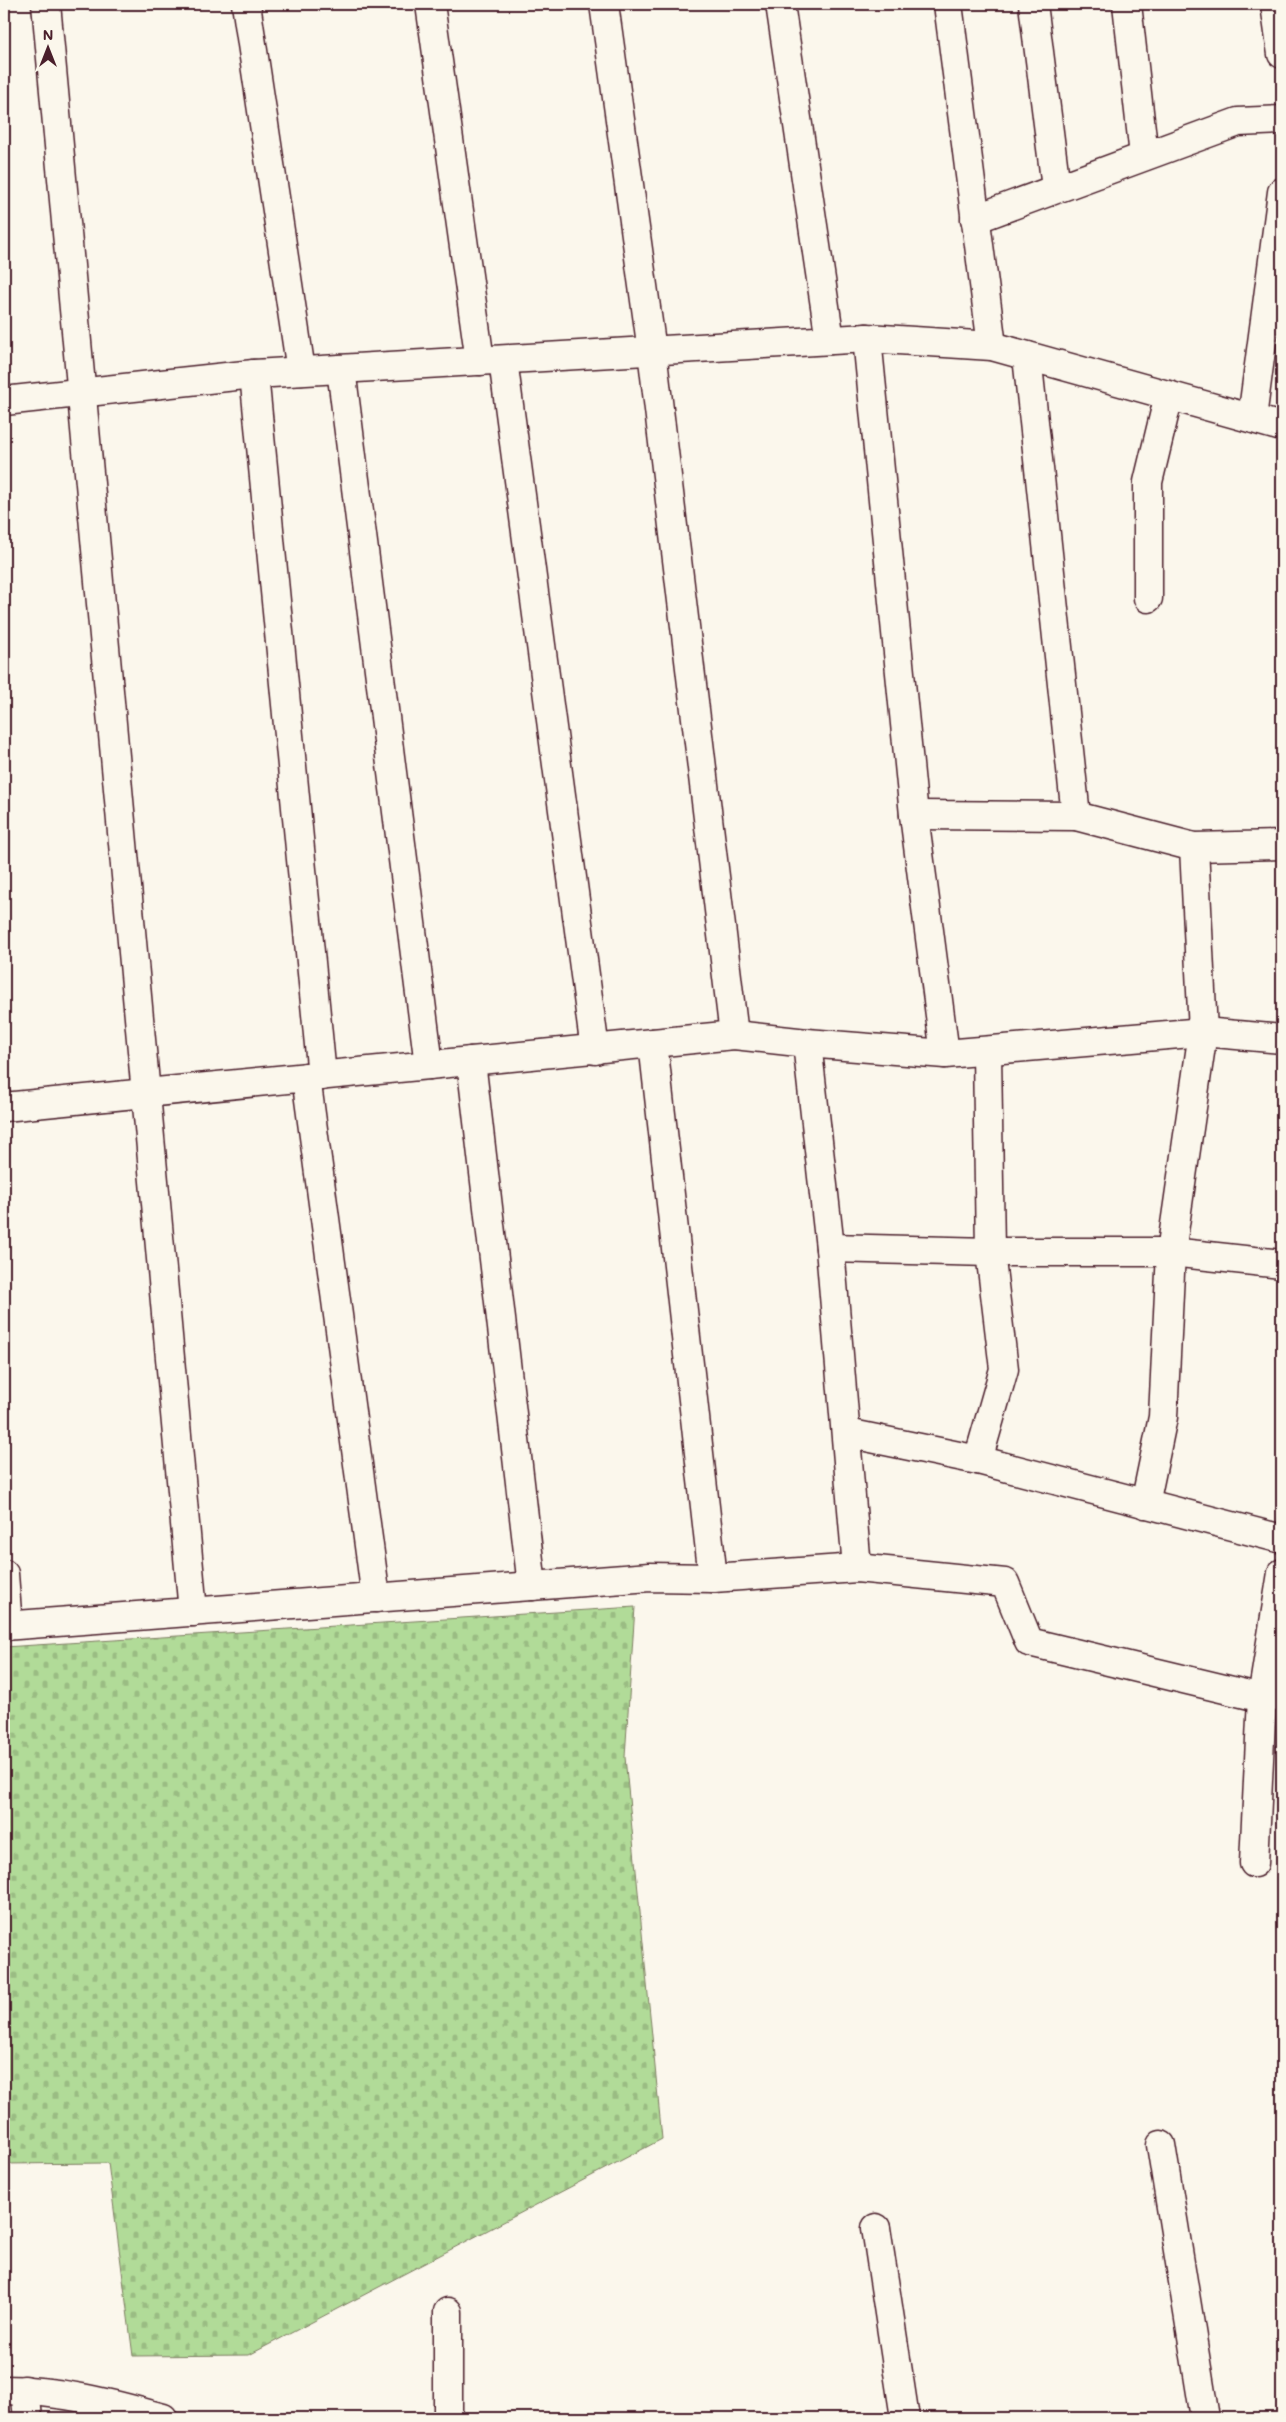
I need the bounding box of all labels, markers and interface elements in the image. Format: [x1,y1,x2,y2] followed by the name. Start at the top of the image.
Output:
[22,22,72,72] north arrow
[43,25,53,44] text: N

